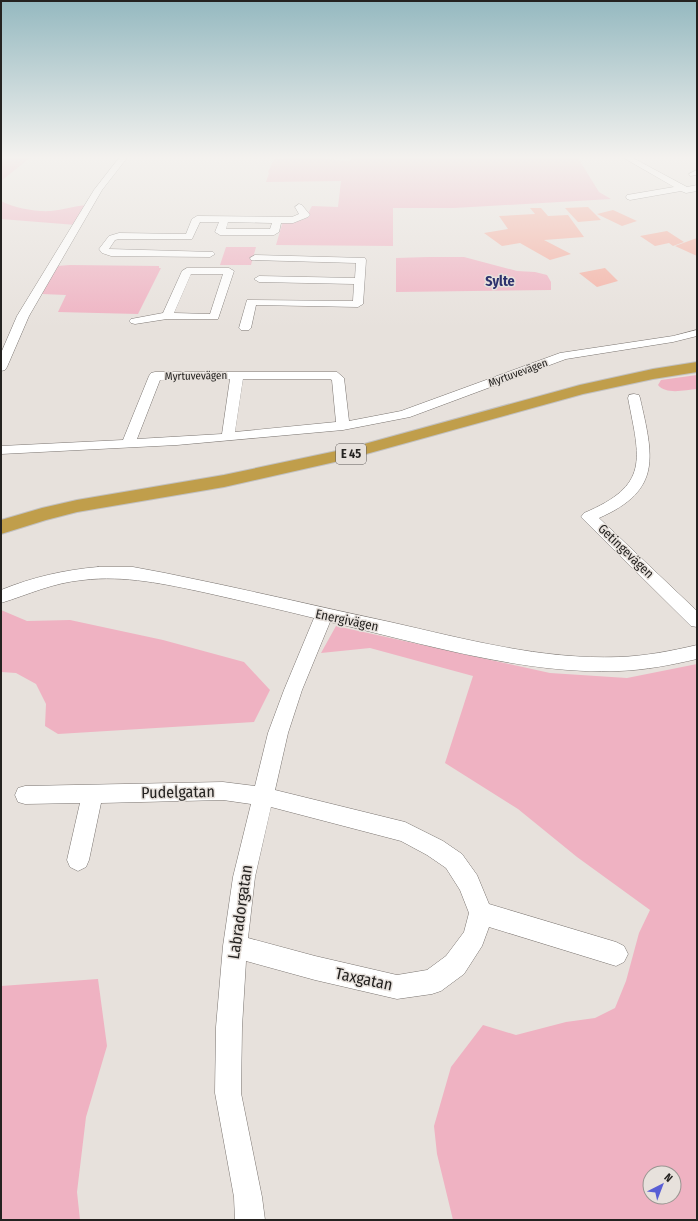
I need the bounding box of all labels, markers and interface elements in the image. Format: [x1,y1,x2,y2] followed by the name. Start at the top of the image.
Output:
[485,273,515,290] district label: Sylte
[486,356,550,390] street label: Myrtuvevägen
[165,369,227,383] street label: Myrtuvevägen
[336,444,366,464] road number: E 45
[595,521,657,581] street label: Getingevägen
[314,606,380,634] street label: Energivägen
[141,782,215,802] street label: Pudelgatan
[224,864,256,960] street label: Labradorgatan
[334,964,394,994] street label: Taxgatan
[642,1165,682,1205] north arrow
[662,1171,675,1185] text: N

